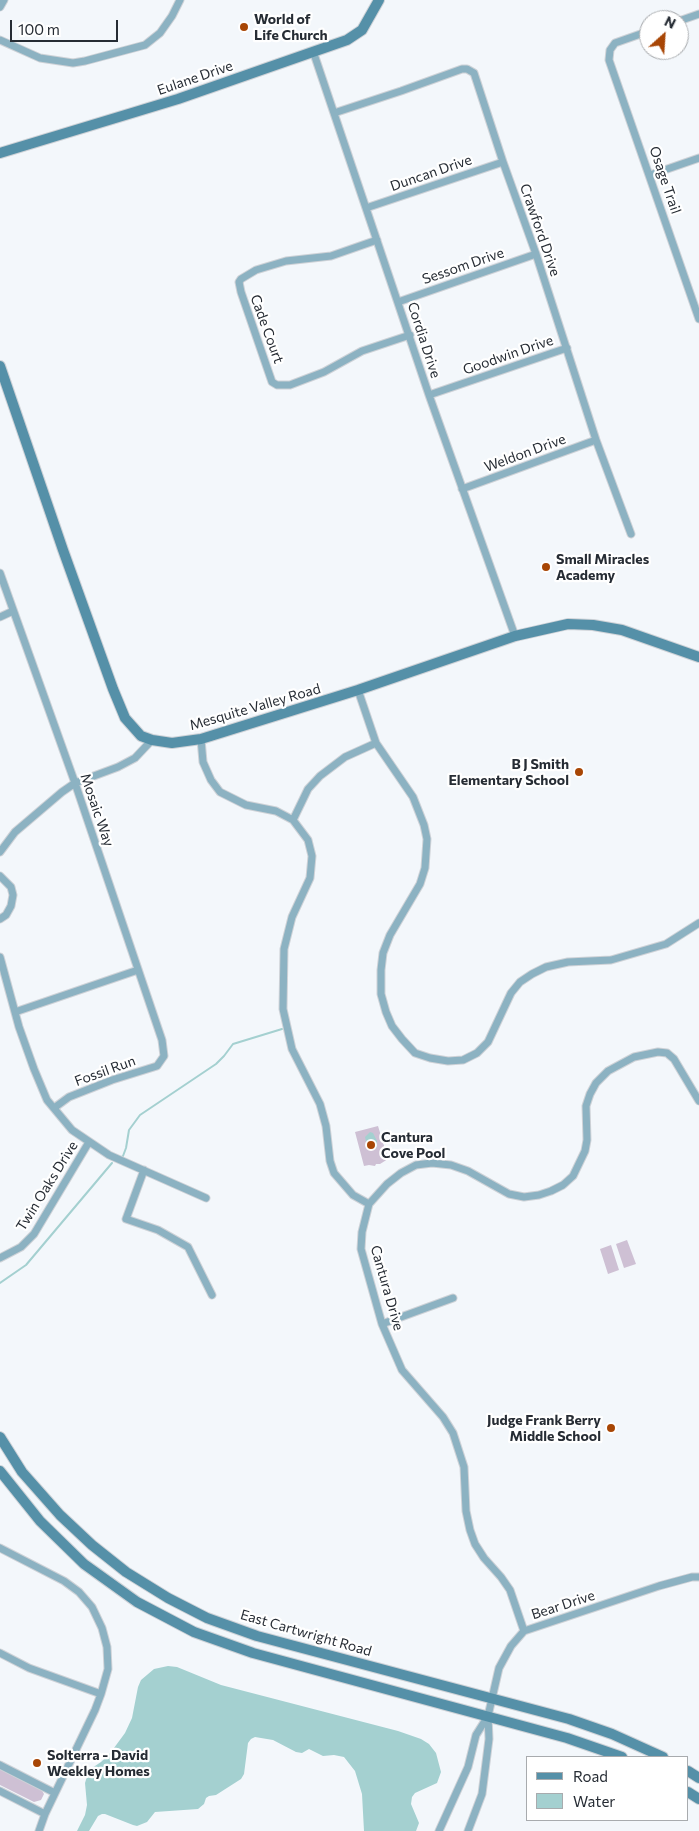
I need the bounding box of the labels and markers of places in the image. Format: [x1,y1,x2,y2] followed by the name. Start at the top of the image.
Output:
[254,11,328,44] place label: World of Life Church
[238,21,250,33] marker: World of Life Church
[556,551,649,584] place label: Small Miracles Academy
[540,561,552,573] marker: Small Miracles Academy
[449,756,569,789] place label: B J Smith Elementary School
[573,766,585,778] marker: B J Smith Elementary School
[381,1129,445,1162] place label: Cantura Cove Pool
[365,1139,377,1151] marker: Cantura Cove Pool
[487,1412,601,1444] place label: Judge Frank Berry Middle School
[605,1422,617,1434] marker: Judge Frank Berry Middle School
[47,1747,150,1780] place label: Solterra - David Weekley Homes
[31,1757,43,1769] marker: Solterra - David Weekley Homes

